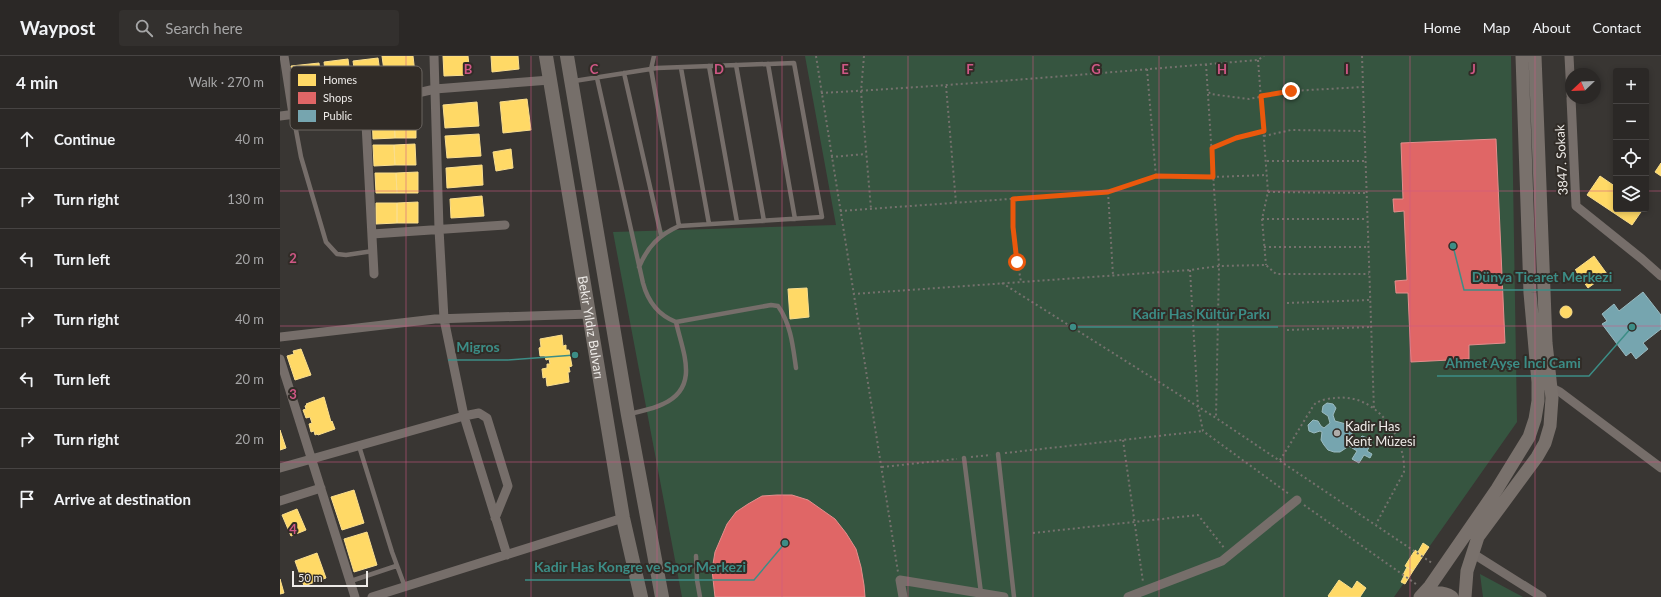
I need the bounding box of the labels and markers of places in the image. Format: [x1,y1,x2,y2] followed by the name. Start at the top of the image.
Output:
[1464,264,1621,290] callout: Dünya Ticaret Merkezi
[1124,301,1278,327] callout: Kadir Has Kültür Parkı
[448,334,508,360] callout: Migros
[1437,350,1589,376] callout: Ahmet Ayşe İnci Cami
[1345,418,1416,449] place label: Kadir Has Kent Müzesi
[1332,428,1342,438] marker: Kadir Has Kent Müzesi
[525,554,754,580] callout: Kadir Has Kongre ve Spor Merkezi

